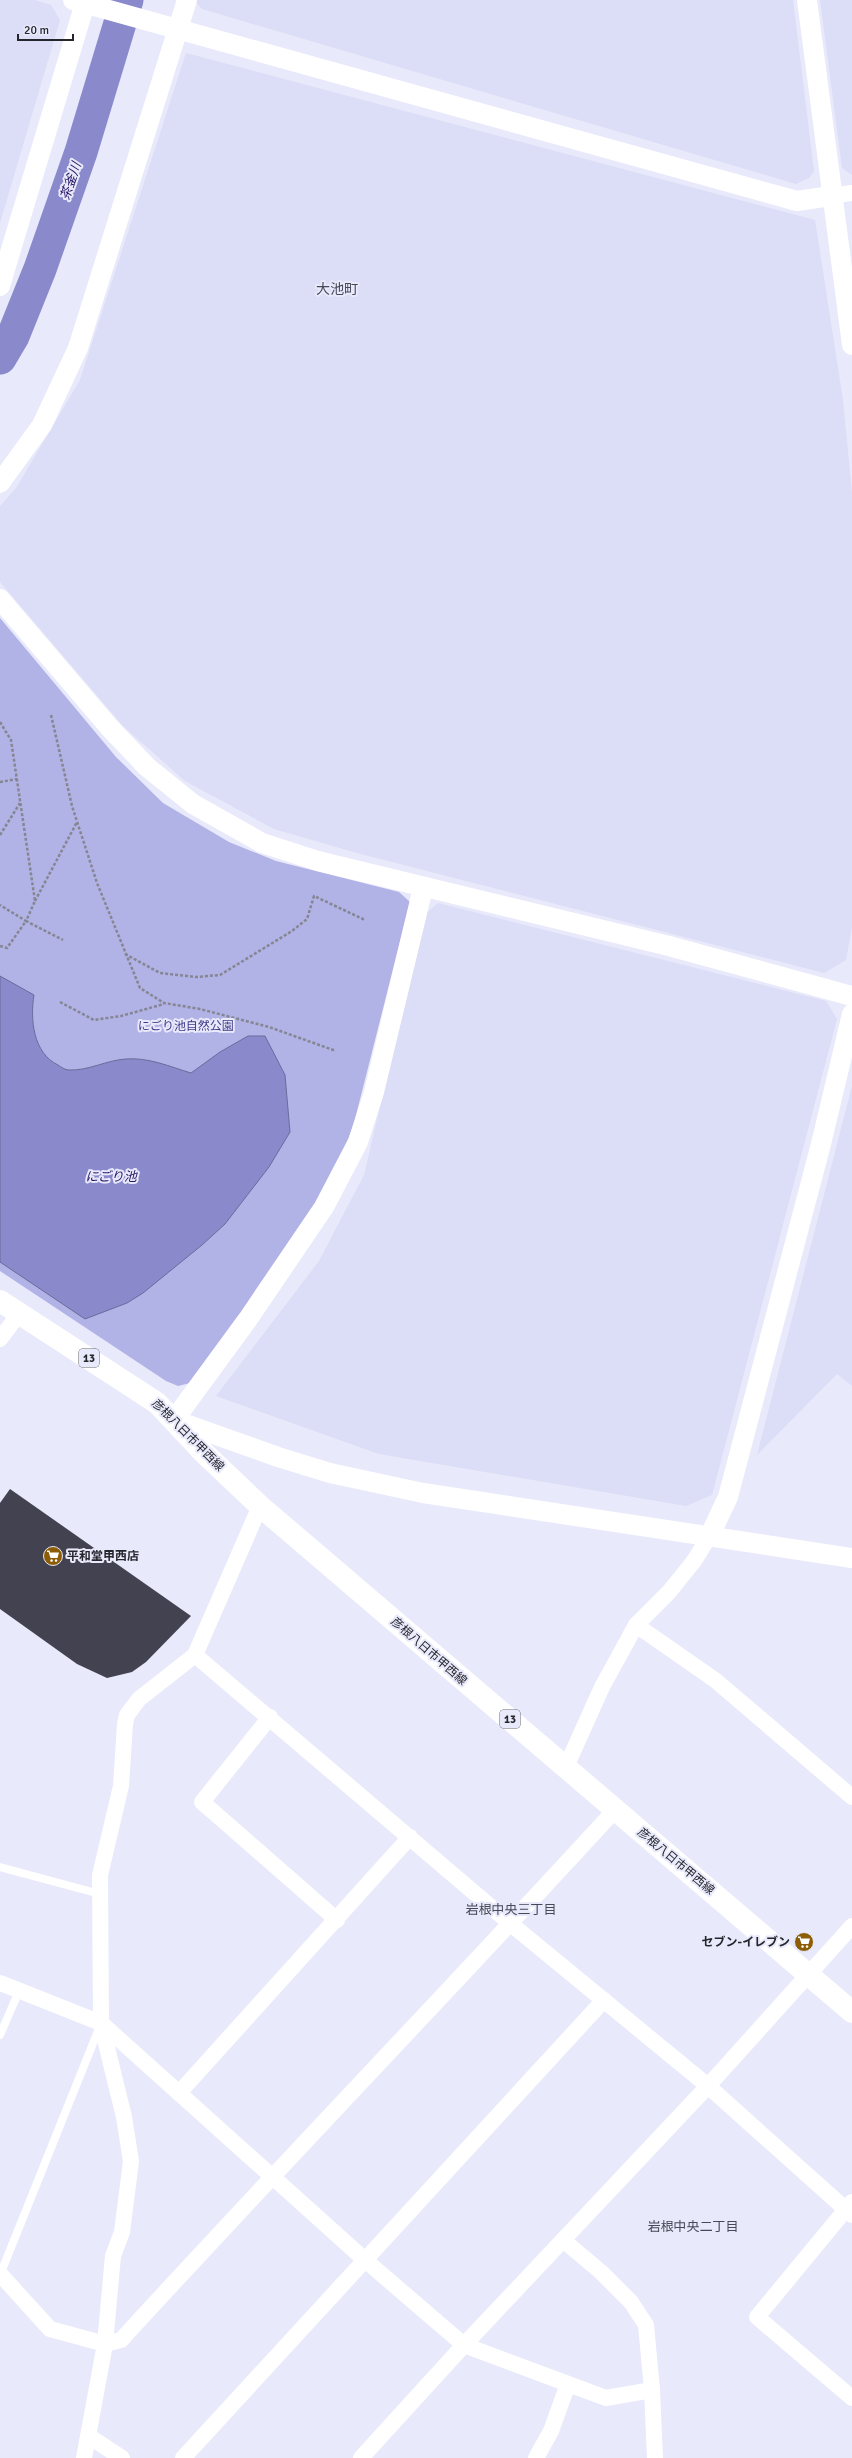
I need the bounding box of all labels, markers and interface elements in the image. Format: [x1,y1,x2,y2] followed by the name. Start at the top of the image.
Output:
[18,16,73,42] scale bar
[24,23,49,38] text: 20 m
[57,158,86,202] water label: 茶釜川
[316,281,358,298] district label: 大池町
[138,1019,234,1034] park label: にごり池自然公園
[85,1169,139,1185] water label: にごり池
[79,1349,99,1367] road number: 13
[148,1396,227,1475] street label: 彦根八日市甲西線
[42,1545,64,1567] supermarket icon: 平和堂甲西店
[67,1549,139,1564] place label: 平和堂甲西店
[388,1614,470,1689] street label: 彦根八日市甲西線
[500,1710,520,1728] road number: 13
[634,1825,717,1898] street label: 彦根八日市甲西線
[465,1902,557,1918] district label: 岩根中央三丁目
[793,1931,815,1953] supermarket icon: セブン-イレブン
[701,1935,790,1950] place label: セブン-イレブン
[647,2219,739,2235] district label: 岩根中央二丁目

